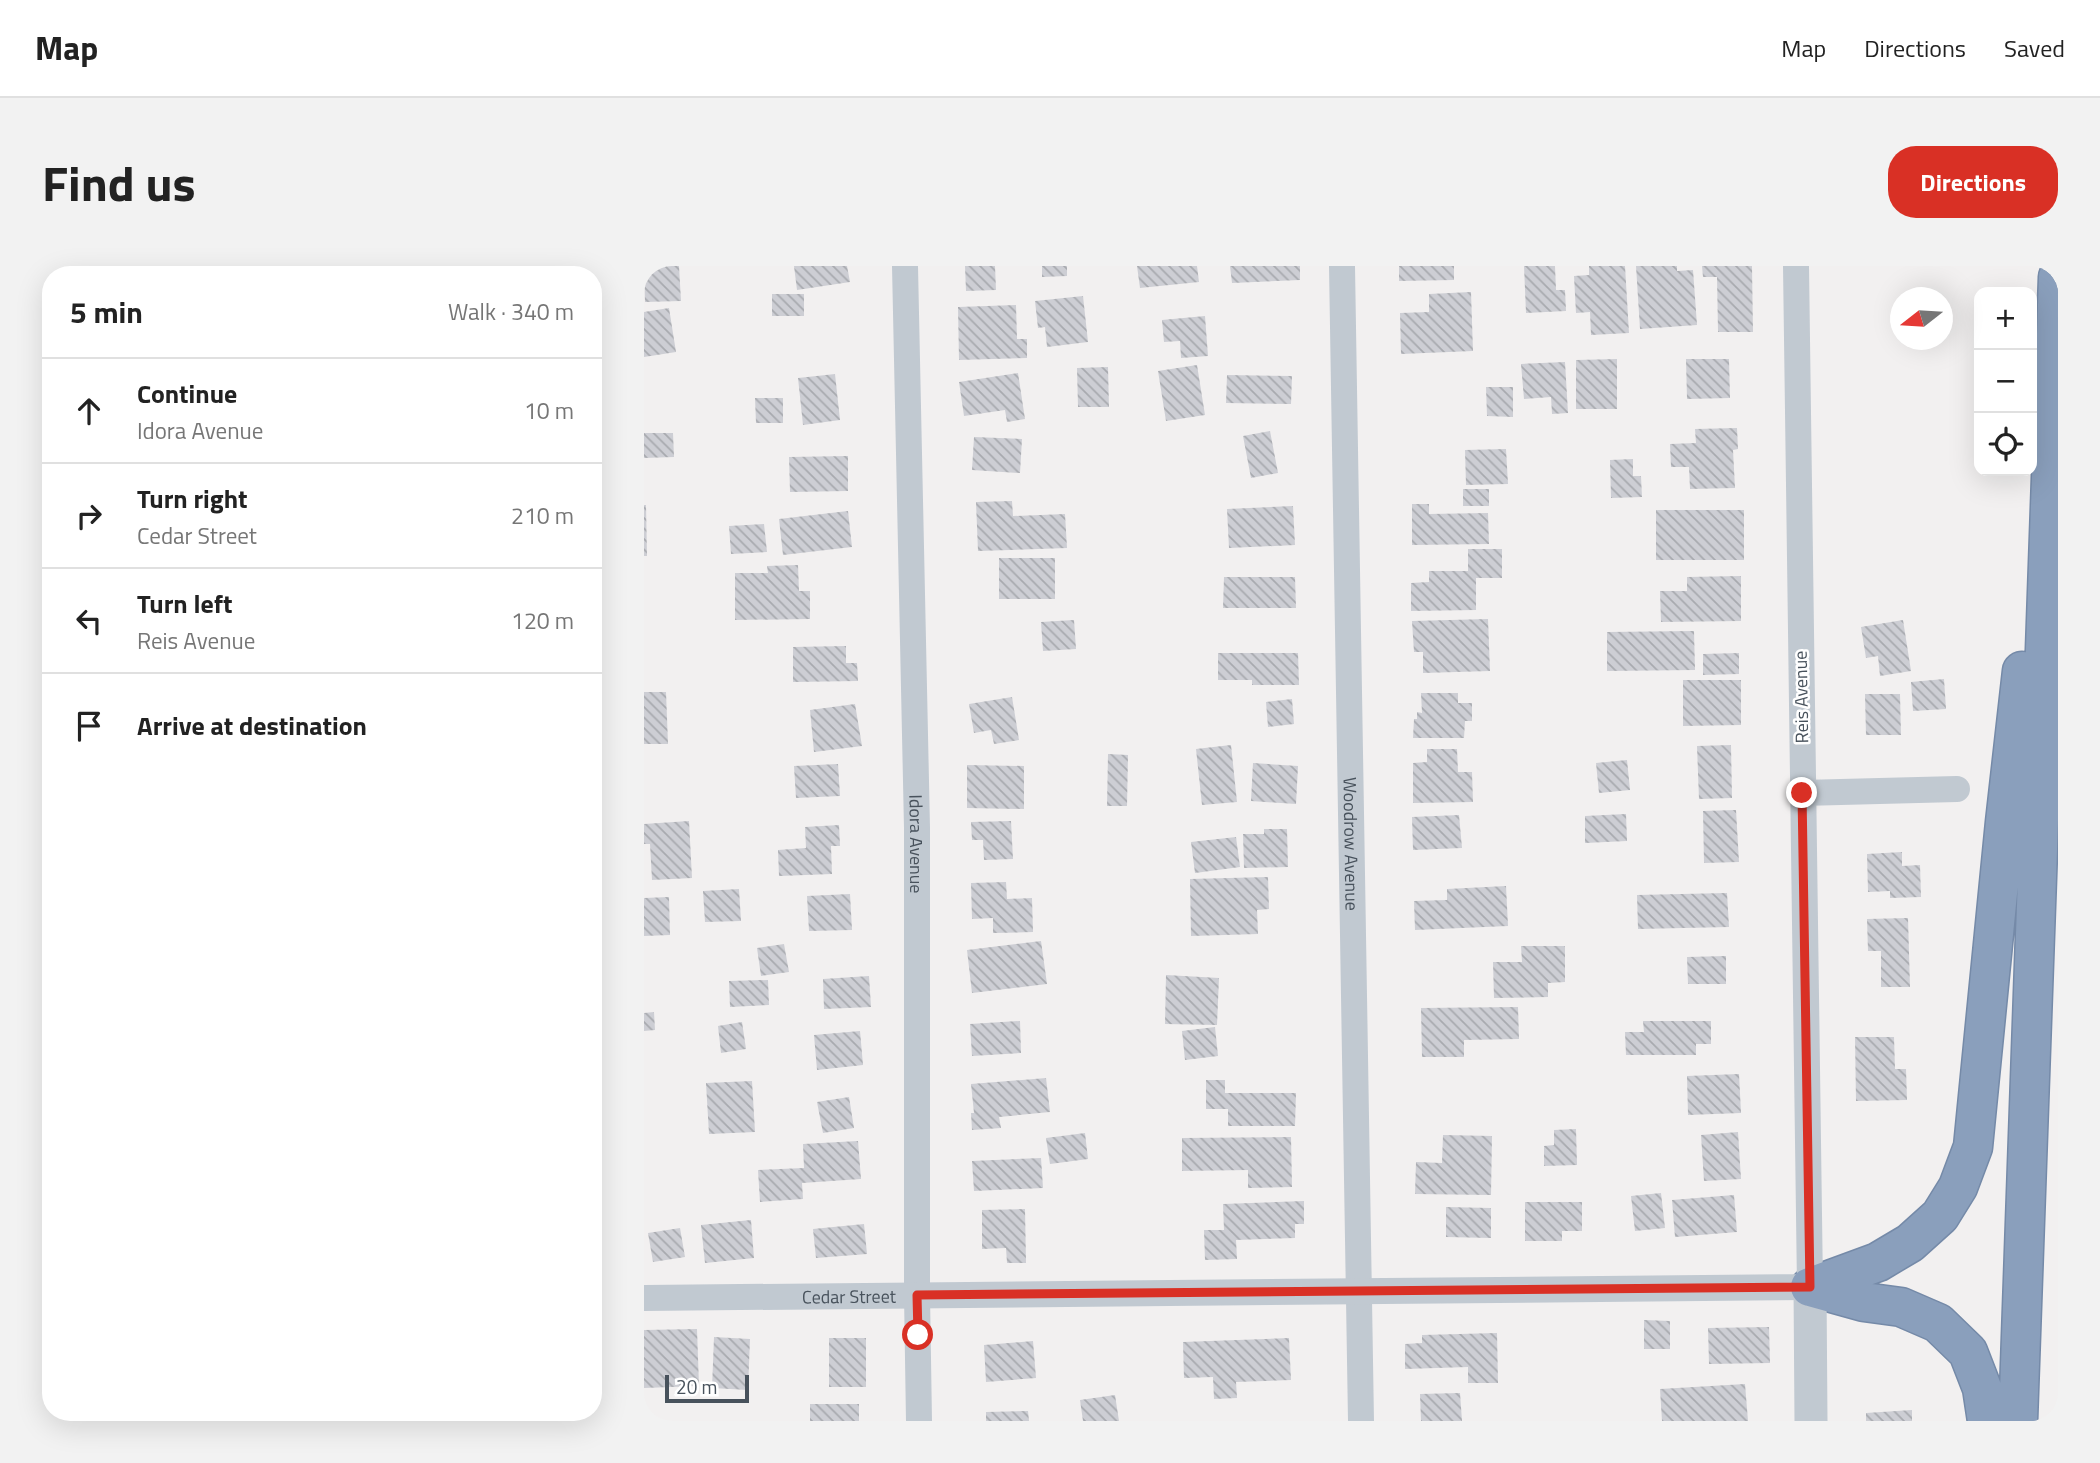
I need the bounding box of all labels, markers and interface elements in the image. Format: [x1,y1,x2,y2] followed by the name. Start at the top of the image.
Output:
[35,23,98,73] text: Map
[1781,30,1826,66] text: Map
[1864,30,1966,66] text: Directions
[2004,30,2065,66] text: Saved
[42,145,196,220] text: Find us
[1888,146,2058,218] button: Directions
[1890,287,1953,350] north arrow
[1974,287,2037,476] map controls
[1974,287,2037,350] button: +
[70,289,143,335] text: 5 min
[448,294,574,329] text: Walk · 340 m
[1974,350,2037,413] button: −
[137,374,237,413] text: Continue
[70,392,108,430] icon: ahead
[524,393,574,428] text: 10 m
[137,413,263,448] text: Idora Avenue
[1974,413,2037,476] button: locate
[137,479,248,518] text: Turn right
[70,497,108,535] icon: right
[511,498,574,533] text: 210 m
[137,518,257,553] text: Cedar Street
[137,584,232,623] text: Turn left
[70,602,108,640] icon: left
[511,603,574,638] text: 120 m
[137,623,255,658] text: Reis Avenue
[1787,650,1815,744] street label: Reis Avenue
[137,706,367,745] text: Arrive at destination
[70,707,108,745] icon: arrive
[1337,777,1366,911] street label: Woodrow Avenue
[1786,777,1817,808] route end
[903,794,931,893] street label: Idora Avenue
[802,1282,897,1310] street label: Cedar Street
[902,1319,933,1350] route start
[665,1372,749,1404] scale bar
[676,1372,717,1401] text: 20 m

